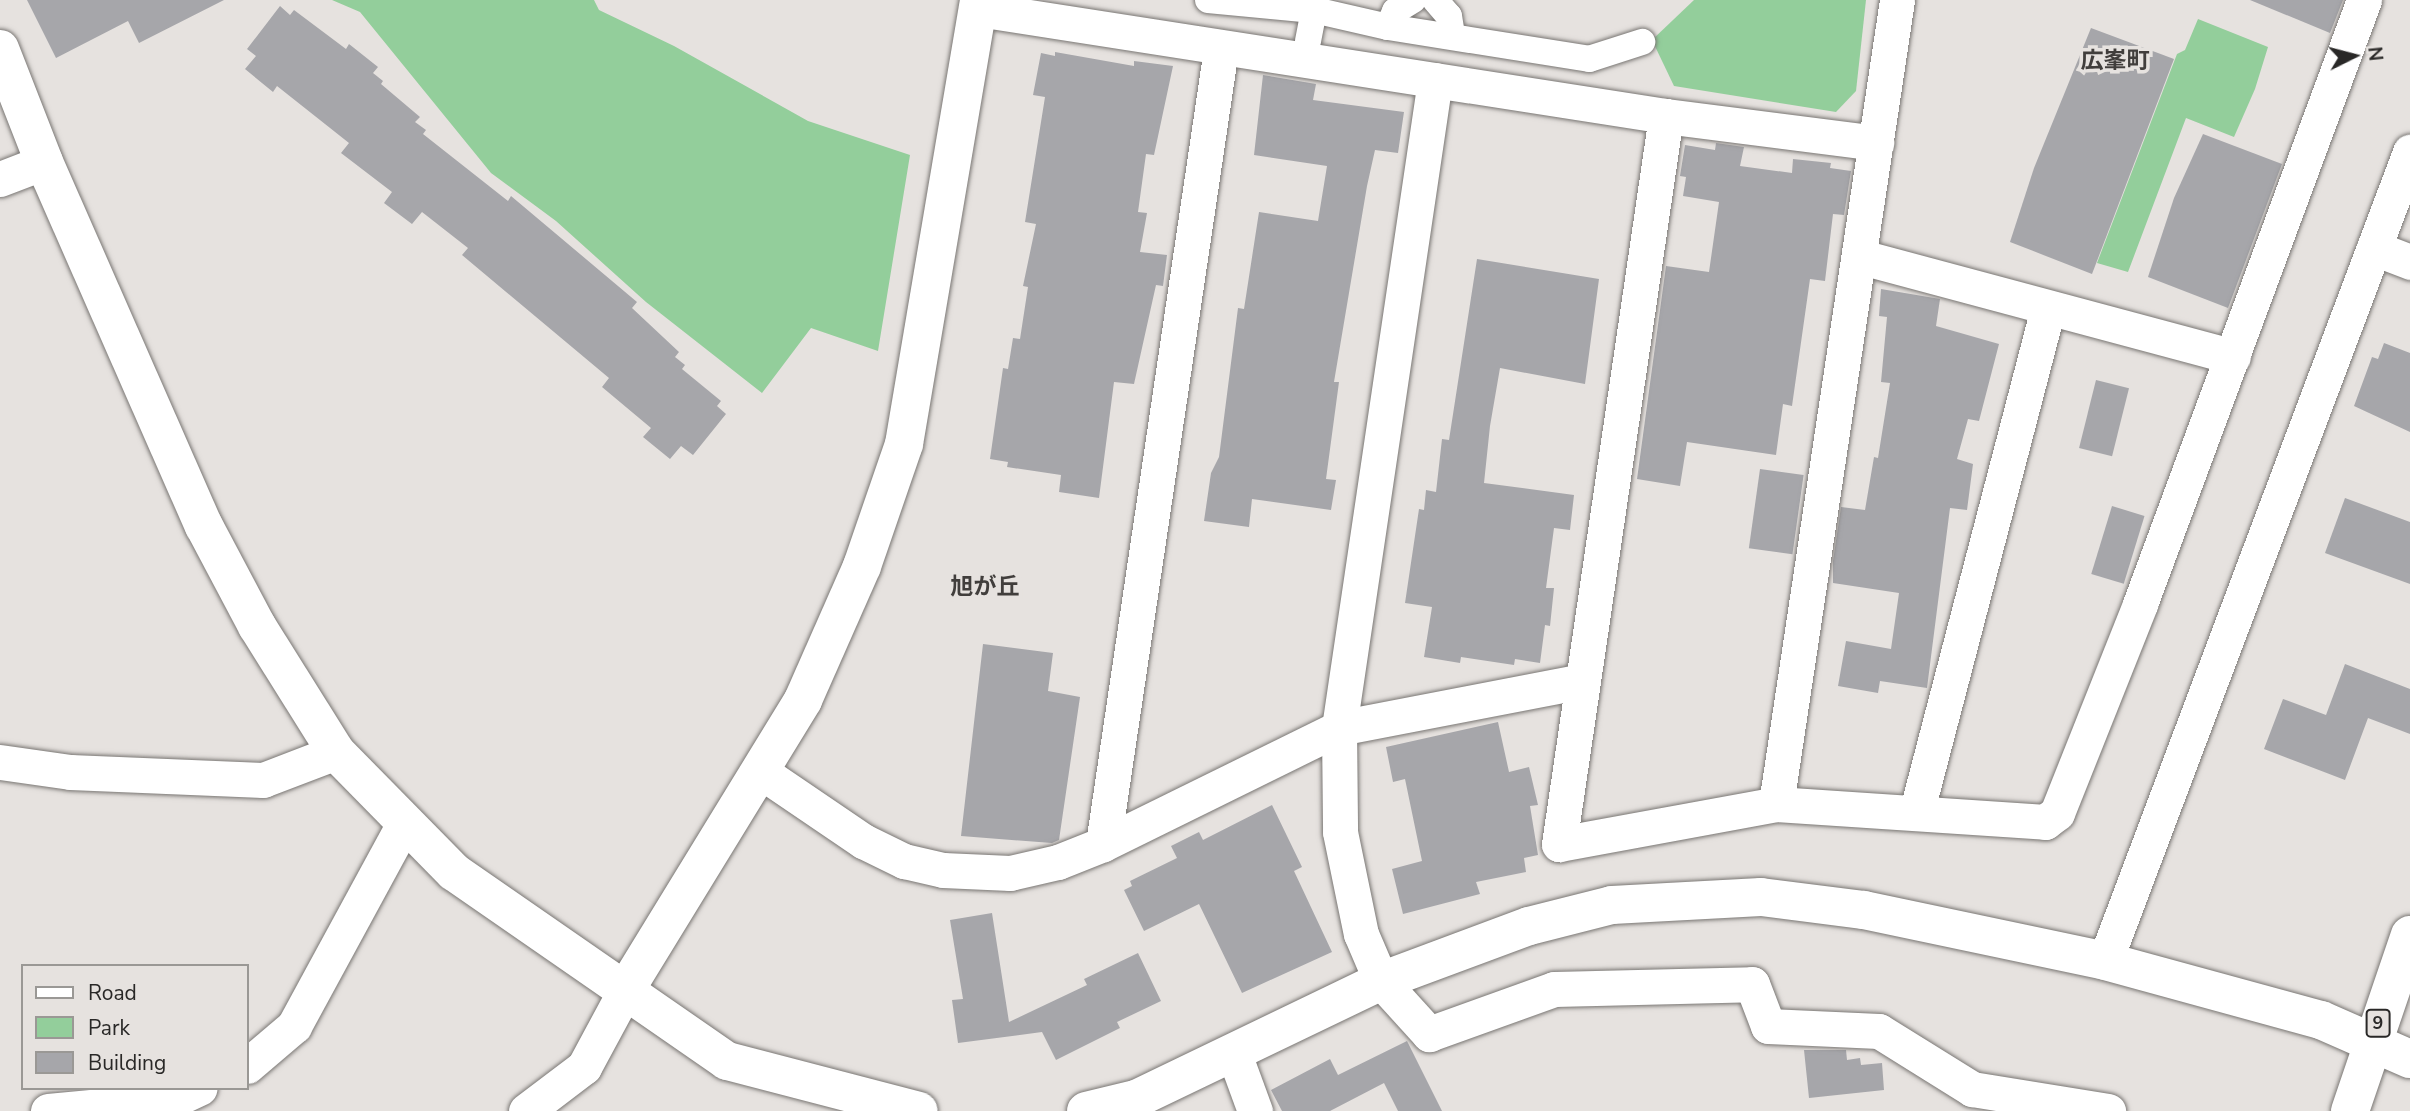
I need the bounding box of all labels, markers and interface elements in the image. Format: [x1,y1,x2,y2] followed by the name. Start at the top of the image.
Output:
[2319,21,2389,91] north arrow
[2361,45,2389,62] text: N
[2081,47,2149,75] district label: 広峯町
[951,573,1019,601] district label: 旭が丘
[21,964,248,1090] legend
[88,979,137,1007] text: Road
[2364,1008,2392,1038] road number: 9
[88,1014,130,1042] text: Park
[88,1049,166,1077] text: Building

